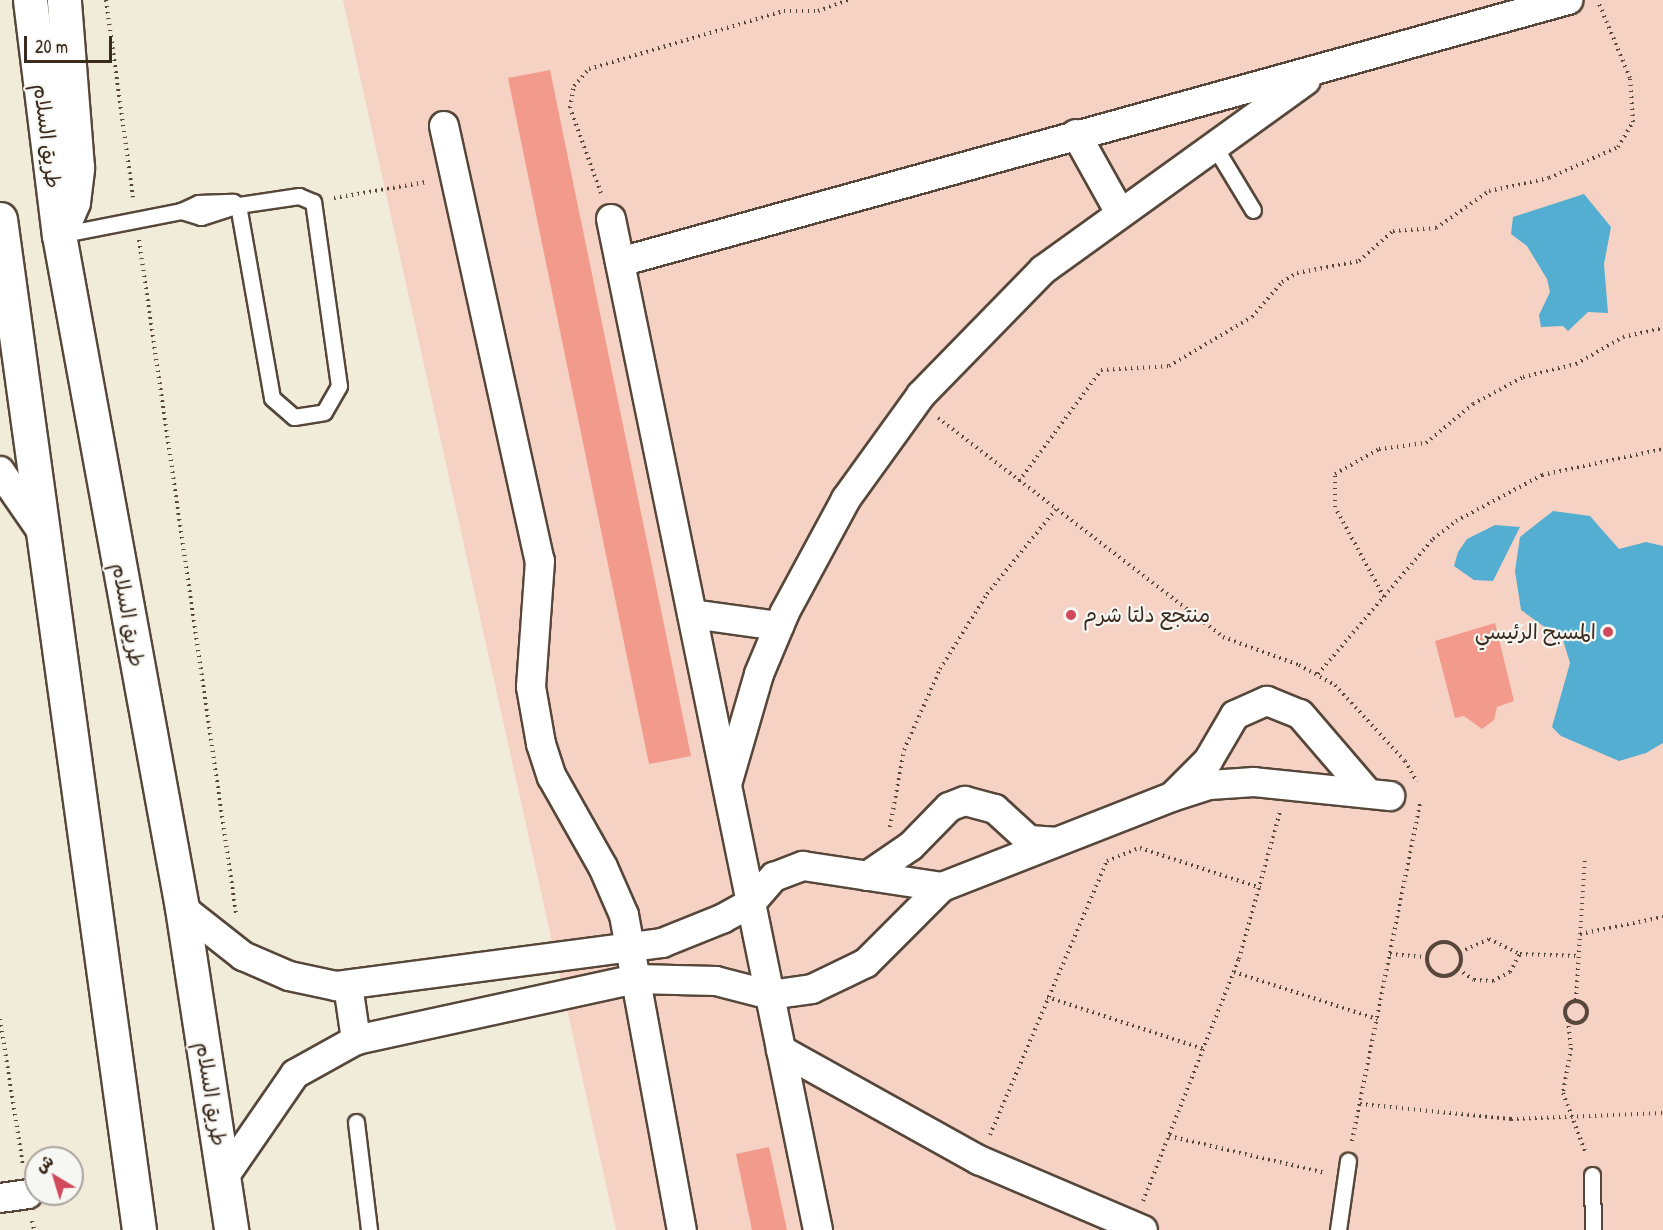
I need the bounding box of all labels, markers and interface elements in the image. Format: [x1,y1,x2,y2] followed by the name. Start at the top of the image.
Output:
[27,24,116,62] scale bar
[35,34,68,59] text: 20 m
[28,82,66,190] street label: طريق السلام
[106,561,150,669] street label: طريق السلام
[1083,602,1210,628] place label: منتجع دلتا شرم
[1064,608,1078,622] marker: منتجع دلتا شرم
[1475,619,1596,645] place label: المسبح الرئيسي
[1601,625,1615,639] marker: المسبح الرئيسي
[190,1040,232,1148] street label: طريق السلام
[24,1146,84,1206] north arrow
[30,1149,58,1177] text: ش

